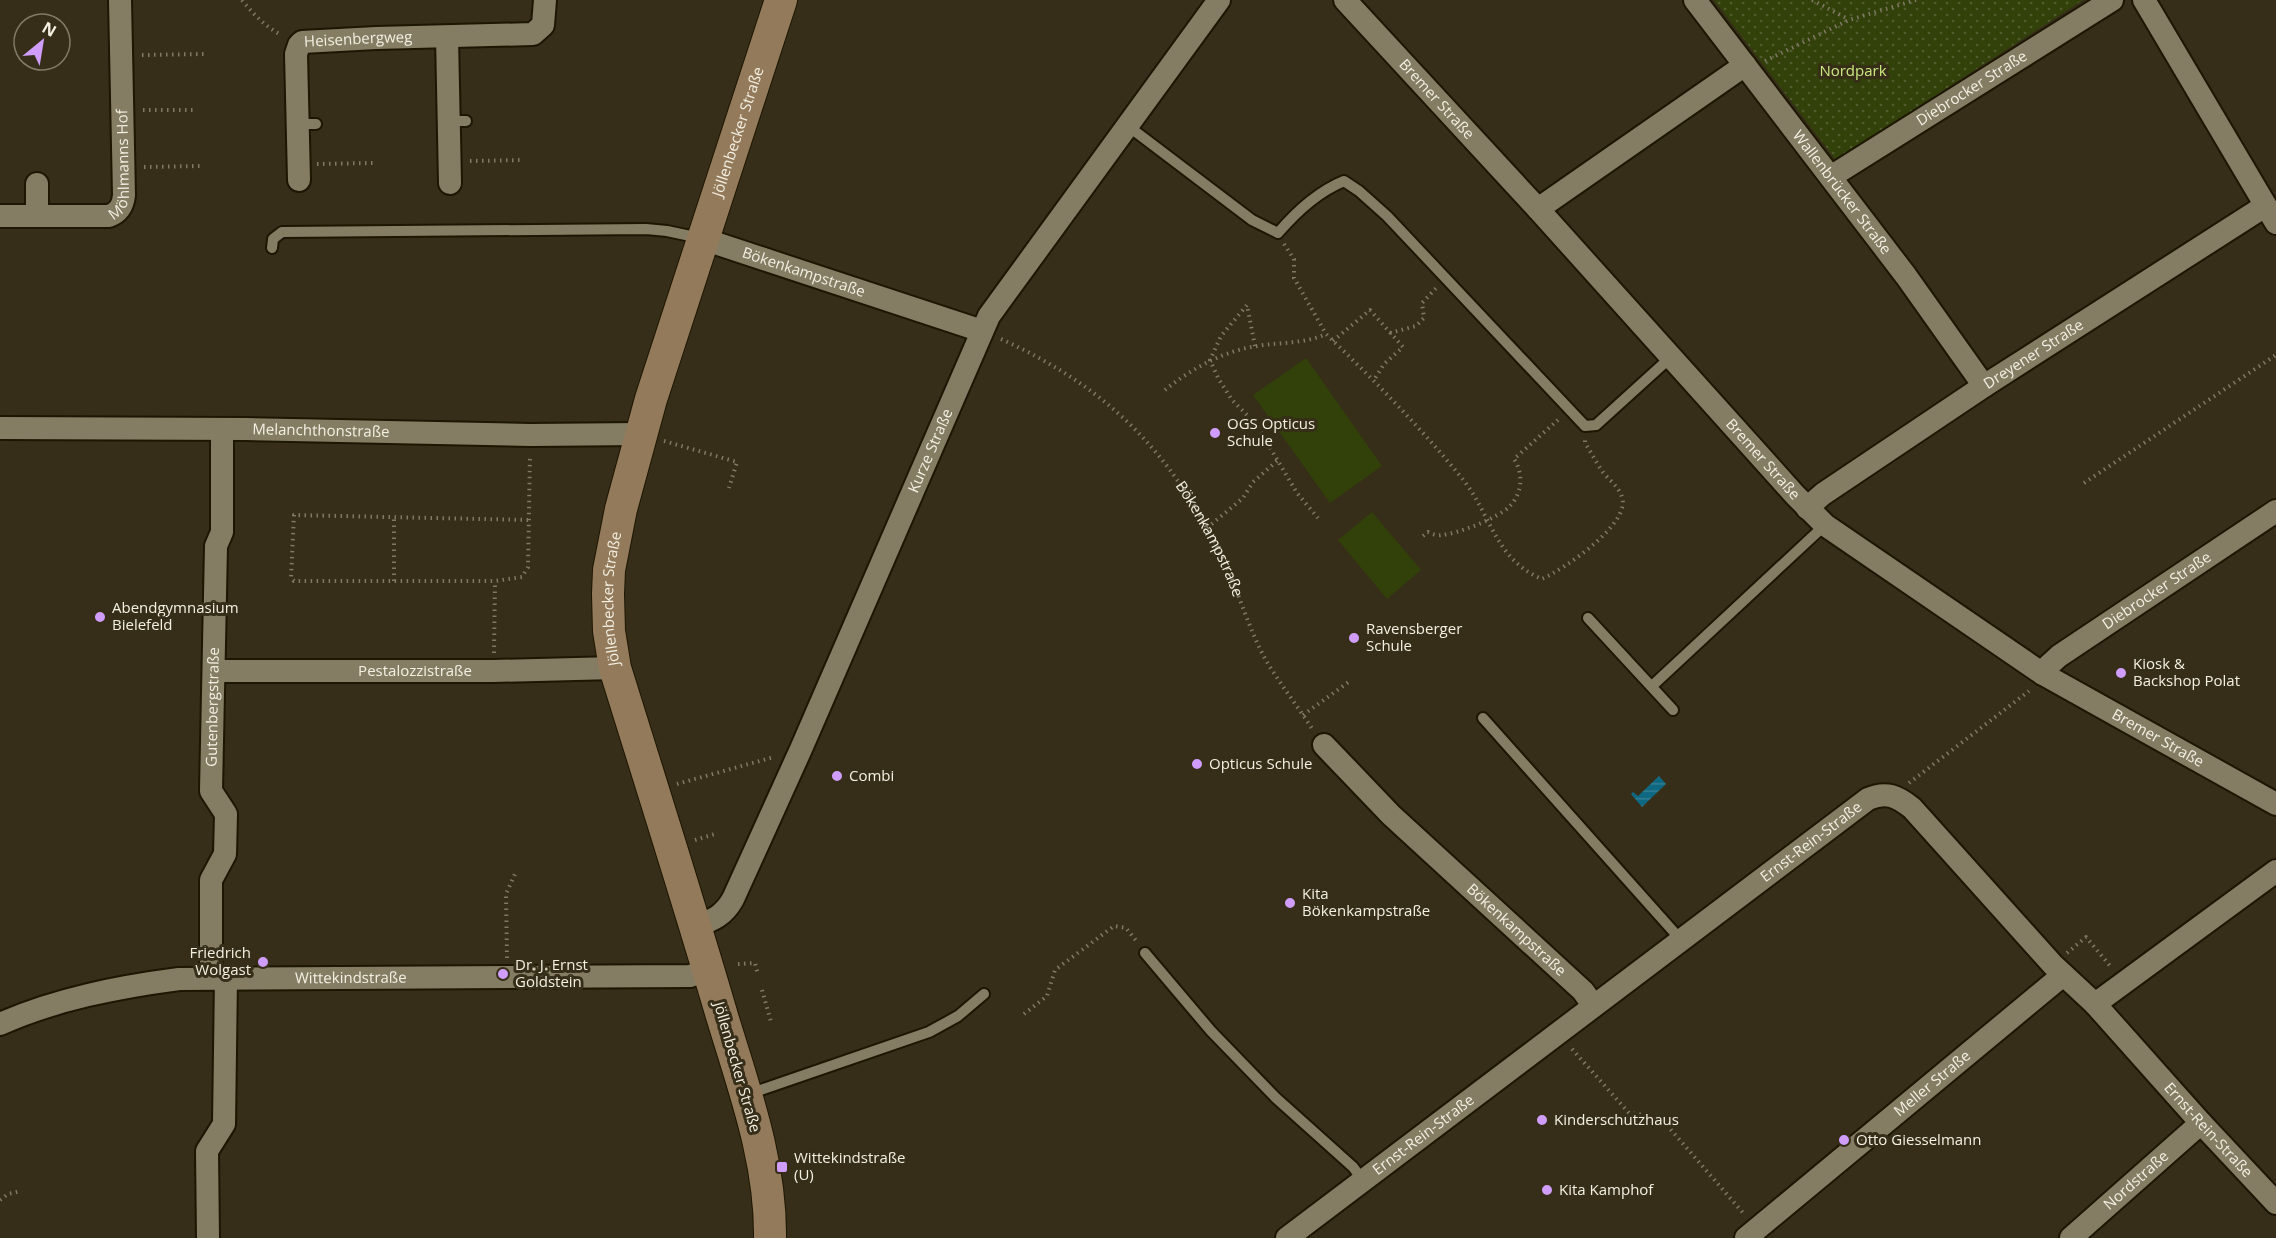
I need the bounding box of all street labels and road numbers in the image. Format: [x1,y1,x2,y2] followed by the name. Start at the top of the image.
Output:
[304,26,412,51] street label: Heisenbergweg
[1912,45,2030,130] street label: Diebrocker Straße
[1395,54,1479,143] street label: Bremer Straße
[706,64,768,201] street label: Jöllenbecker Straße
[104,108,133,224] street label: Möhlmanns Hof
[1789,125,1897,258] street label: Wallenbrücker Straße
[740,242,868,301] street label: Bökenkampstraße
[1979,314,2087,393] street label: Dreyener Straße
[903,405,957,495] street label: Kurze Straße
[1722,414,1805,503] street label: Bremer Straße
[252,418,390,441] street label: Melanchthonstraße
[1172,476,1249,599] street label: Bökenkampstraße
[597,530,625,670] street label: Jöllenbecker Straße
[2098,546,2215,633] street label: Diebrocker Straße
[200,647,223,767] street label: Gutenbergstraße
[358,660,472,680] street label: Pestalozzistraße
[2109,704,2208,771] street label: Bremer Straße
[1756,796,1865,886] street label: Ernst-Rein-Straße
[1463,878,1571,980] street label: Bökenkampstraße
[295,967,407,987] street label: Wittekindstraße
[709,997,766,1134] street label: Jöllenbecker Straße
[1889,1045,1974,1120] street label: Meller Straße
[2160,1078,2258,1181] street label: Ernst-Rein-Straße
[1368,1089,1478,1179] street label: Ernst-Rein-Straße
[2099,1145,2172,1214] street label: Nordstraße

